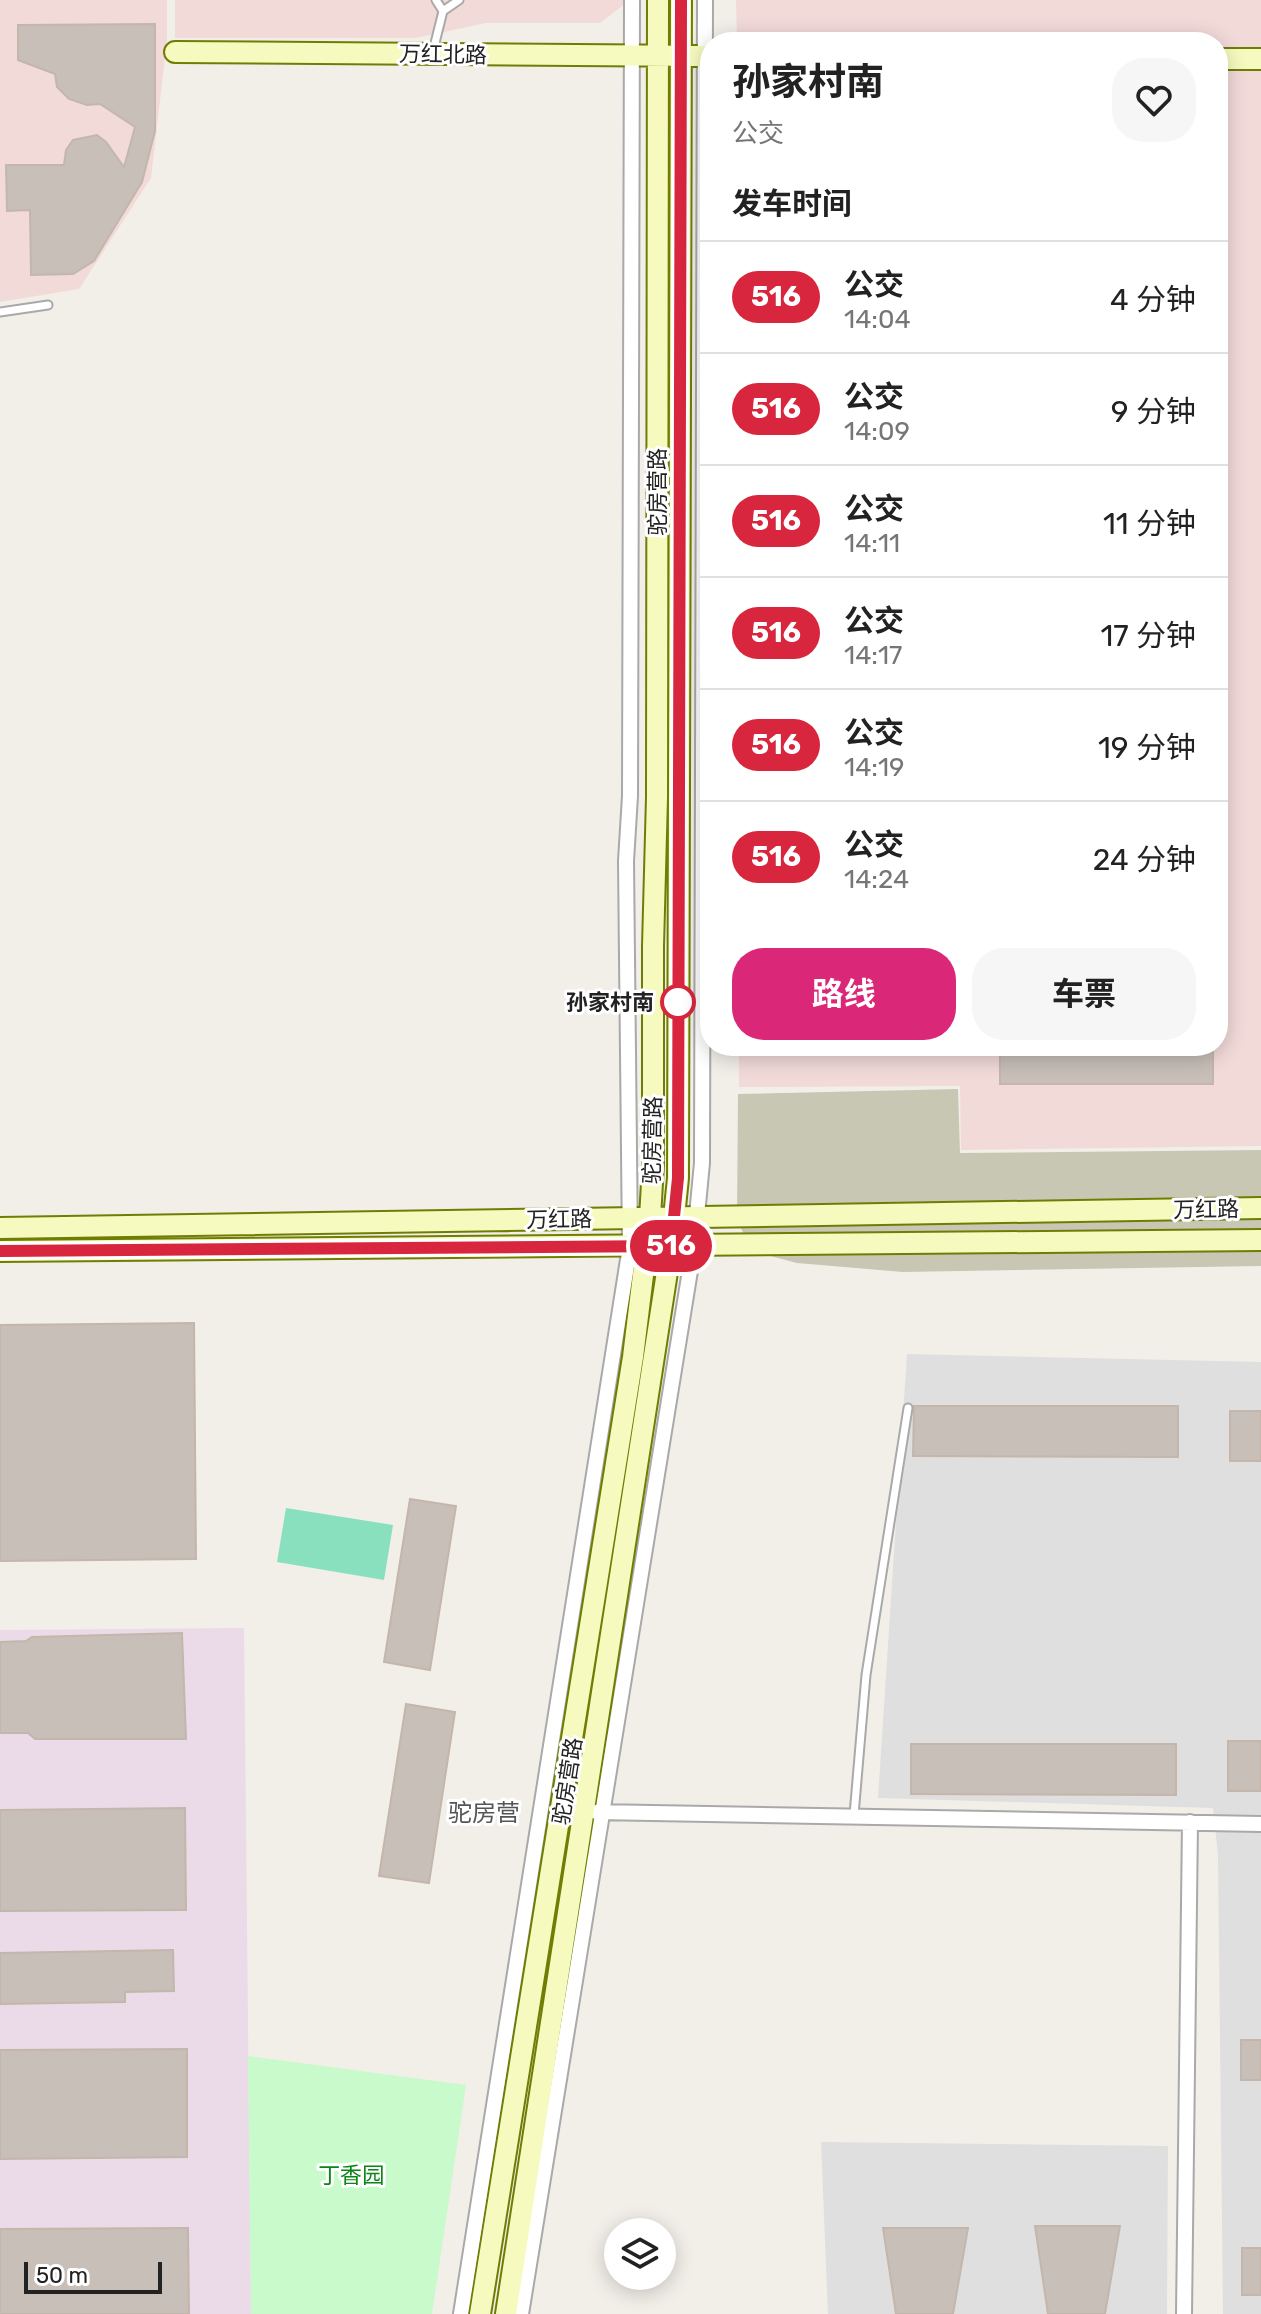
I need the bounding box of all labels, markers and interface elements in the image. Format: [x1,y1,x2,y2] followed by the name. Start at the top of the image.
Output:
[399,40,487,69] street label: 万红北路
[1112,58,1196,142] button: heart
[732,59,884,105] text: 孙家村南
[732,118,784,149] text: 公交
[732,186,852,222] text: 发车时间
[844,267,904,303] text: 公交
[751,280,801,313] text: 516
[1110,282,1196,318] text: 4 分钟
[844,304,911,335] text: 14:04
[844,379,904,415] text: 公交
[751,392,801,425] text: 516
[1111,394,1196,430] text: 9 分钟
[844,416,910,447] text: 14:09
[644,448,671,536] street label: 驼房营路
[844,491,904,527] text: 公交
[751,504,801,537] text: 516
[1103,506,1196,542] text: 11 分钟
[844,528,900,559] text: 14:11
[844,603,904,639] text: 公交
[751,616,801,649] text: 516
[1100,618,1196,654] text: 17 分钟
[844,640,902,671] text: 14:17
[844,715,904,751] text: 公交
[751,728,801,761] text: 516
[1098,730,1196,766] text: 19 分钟
[844,752,904,783] text: 14:19
[844,827,904,863] text: 公交
[751,840,801,873] text: 516
[1093,842,1196,878] text: 24 分钟
[844,864,909,895] text: 14:24
[732,948,956,1040] button: 路线
[972,948,1196,1040] button: 车票
[661,985,695,1019] marker: 孙家村南
[566,989,654,1016] place label: 孙家村南
[638,1096,667,1184] street label: 驼房营路
[1173,1195,1239,1224] street label: 万红路
[526,1205,592,1234] street label: 万红路
[625,1220,717,1272] line badge: 516
[646,1229,696,1262] text: 516
[547,1736,588,1827] street label: 驼房营路
[448,1799,520,1827] district label: 驼房营
[318,2162,384,2189] park label: 丁香园
[604,2218,676,2290] map controls
[604,2218,676,2290] button: layers
[24,2258,162,2294] scale bar
[36,2262,88,2289] text: 50 m

